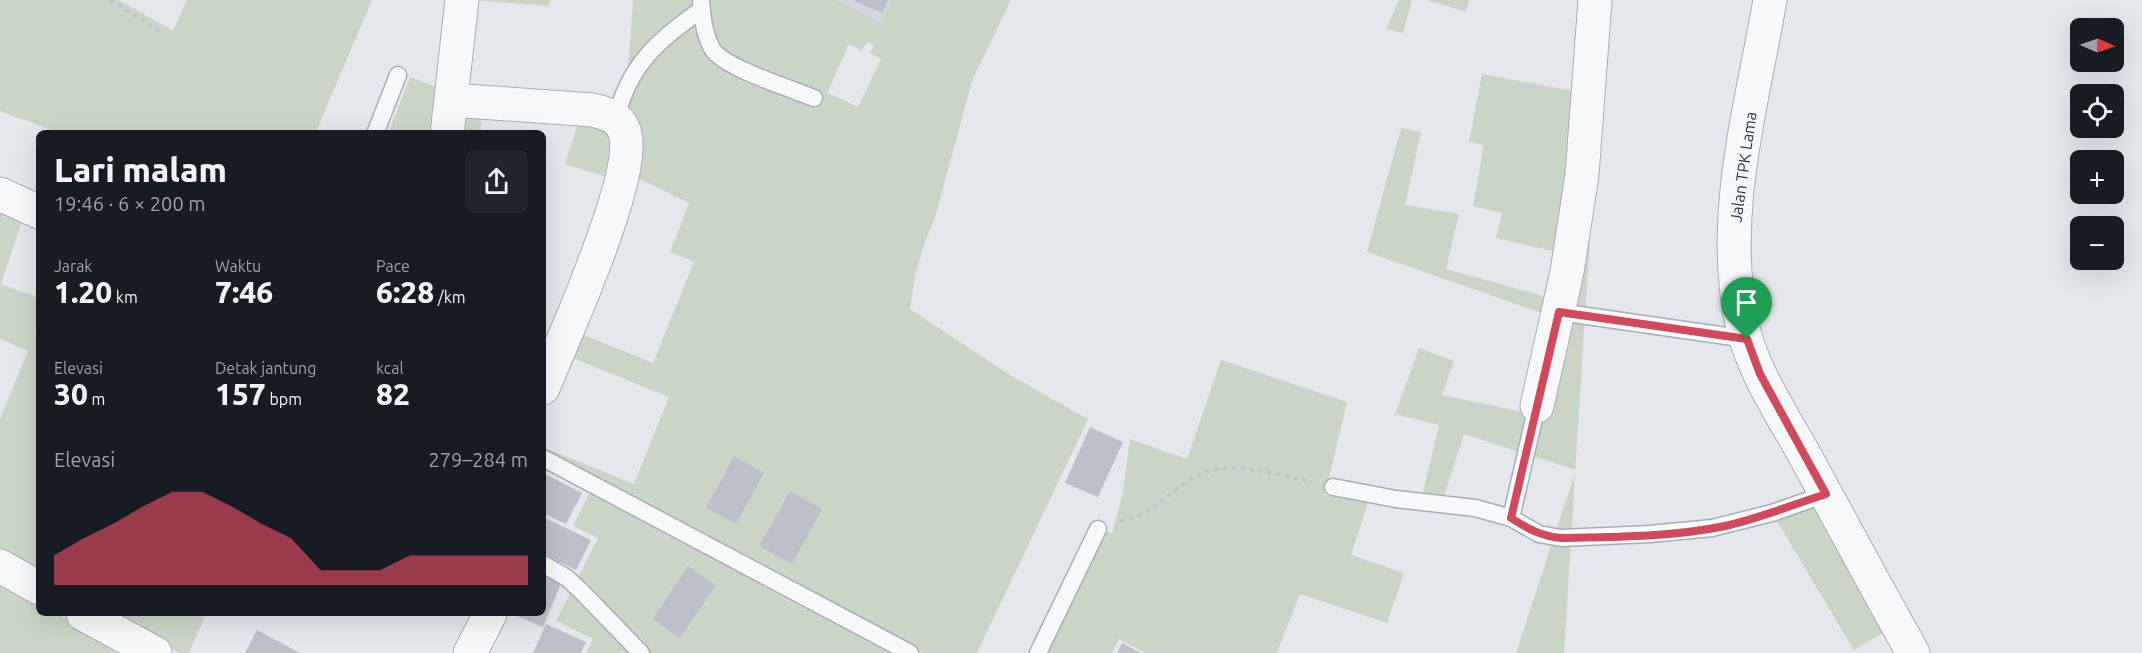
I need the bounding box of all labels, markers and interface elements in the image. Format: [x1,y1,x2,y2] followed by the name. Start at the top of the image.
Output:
[2070,18,2124,72] north arrow
[2070,18,2124,270] map controls
[2070,84,2124,138] button: locate
[1726,110,1760,224] street label: Jalan TPK Lama
[465,150,528,213] button: share
[2070,150,2124,204] button: +
[54,151,227,188] text: Lari malam
[54,192,206,215] text: 19:46 · 6 × 200 m
[2070,216,2124,270] button: −
[54,257,92,275] text: Jarak
[215,257,261,275] text: Waktu
[376,257,410,275] text: Pace
[54,275,112,309] text: 1.20
[215,275,273,309] text: 7:46
[376,275,434,309] text: 6:28
[1721,277,1772,339] pin
[1730,286,1763,319] icon: arrive
[112,288,138,306] text: km
[434,288,466,306] text: /km
[54,359,103,377] text: Elevasi
[215,359,316,377] text: Detak jantung
[376,359,404,377] text: kcal
[54,377,88,411] text: 30
[215,377,266,411] text: 157
[376,377,410,411] text: 82
[88,390,105,408] text: m
[266,390,302,408] text: bpm
[54,448,115,471] text: Elevasi
[429,448,528,471] text: 279–284 m

